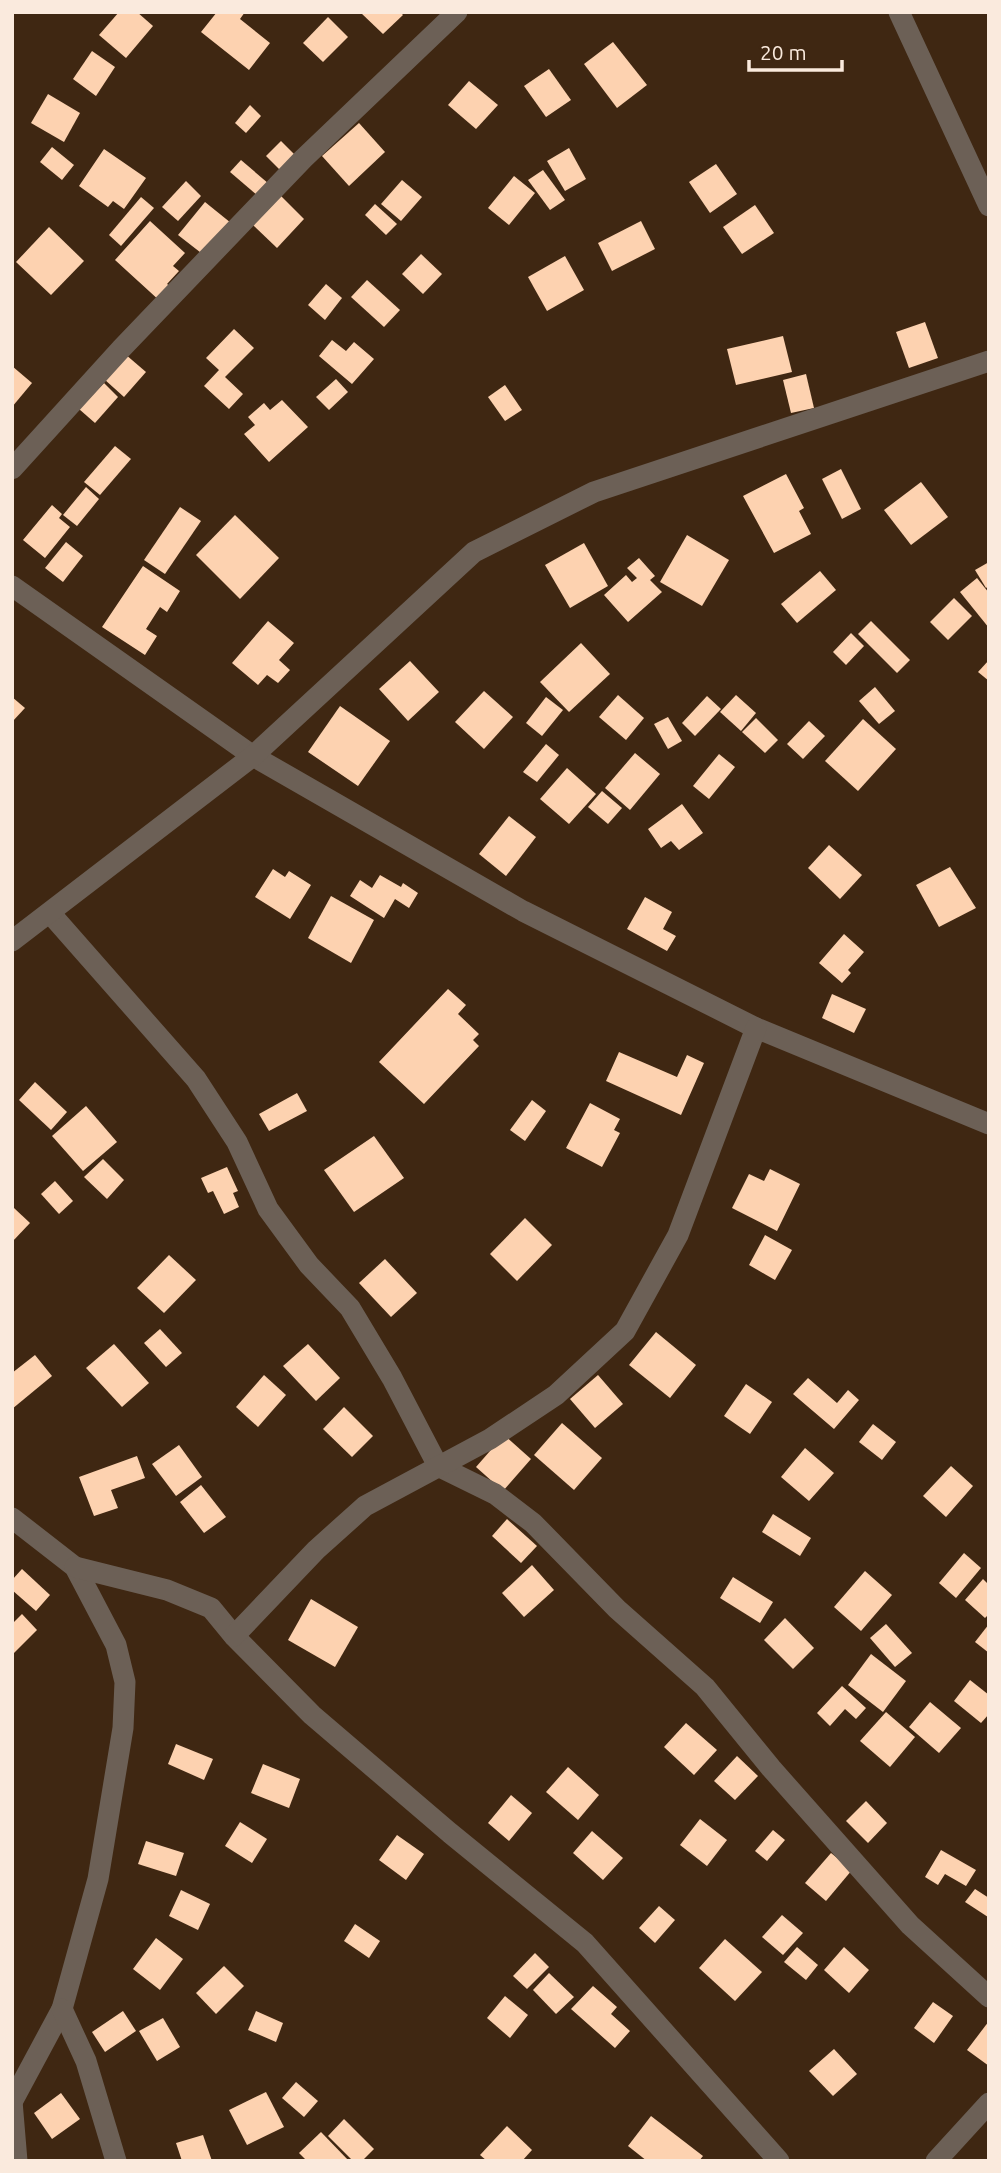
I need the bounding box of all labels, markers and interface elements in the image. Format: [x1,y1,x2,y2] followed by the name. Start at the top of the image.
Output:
[749,28,842,72] scale bar
[760,40,807,64] text: 20 m

